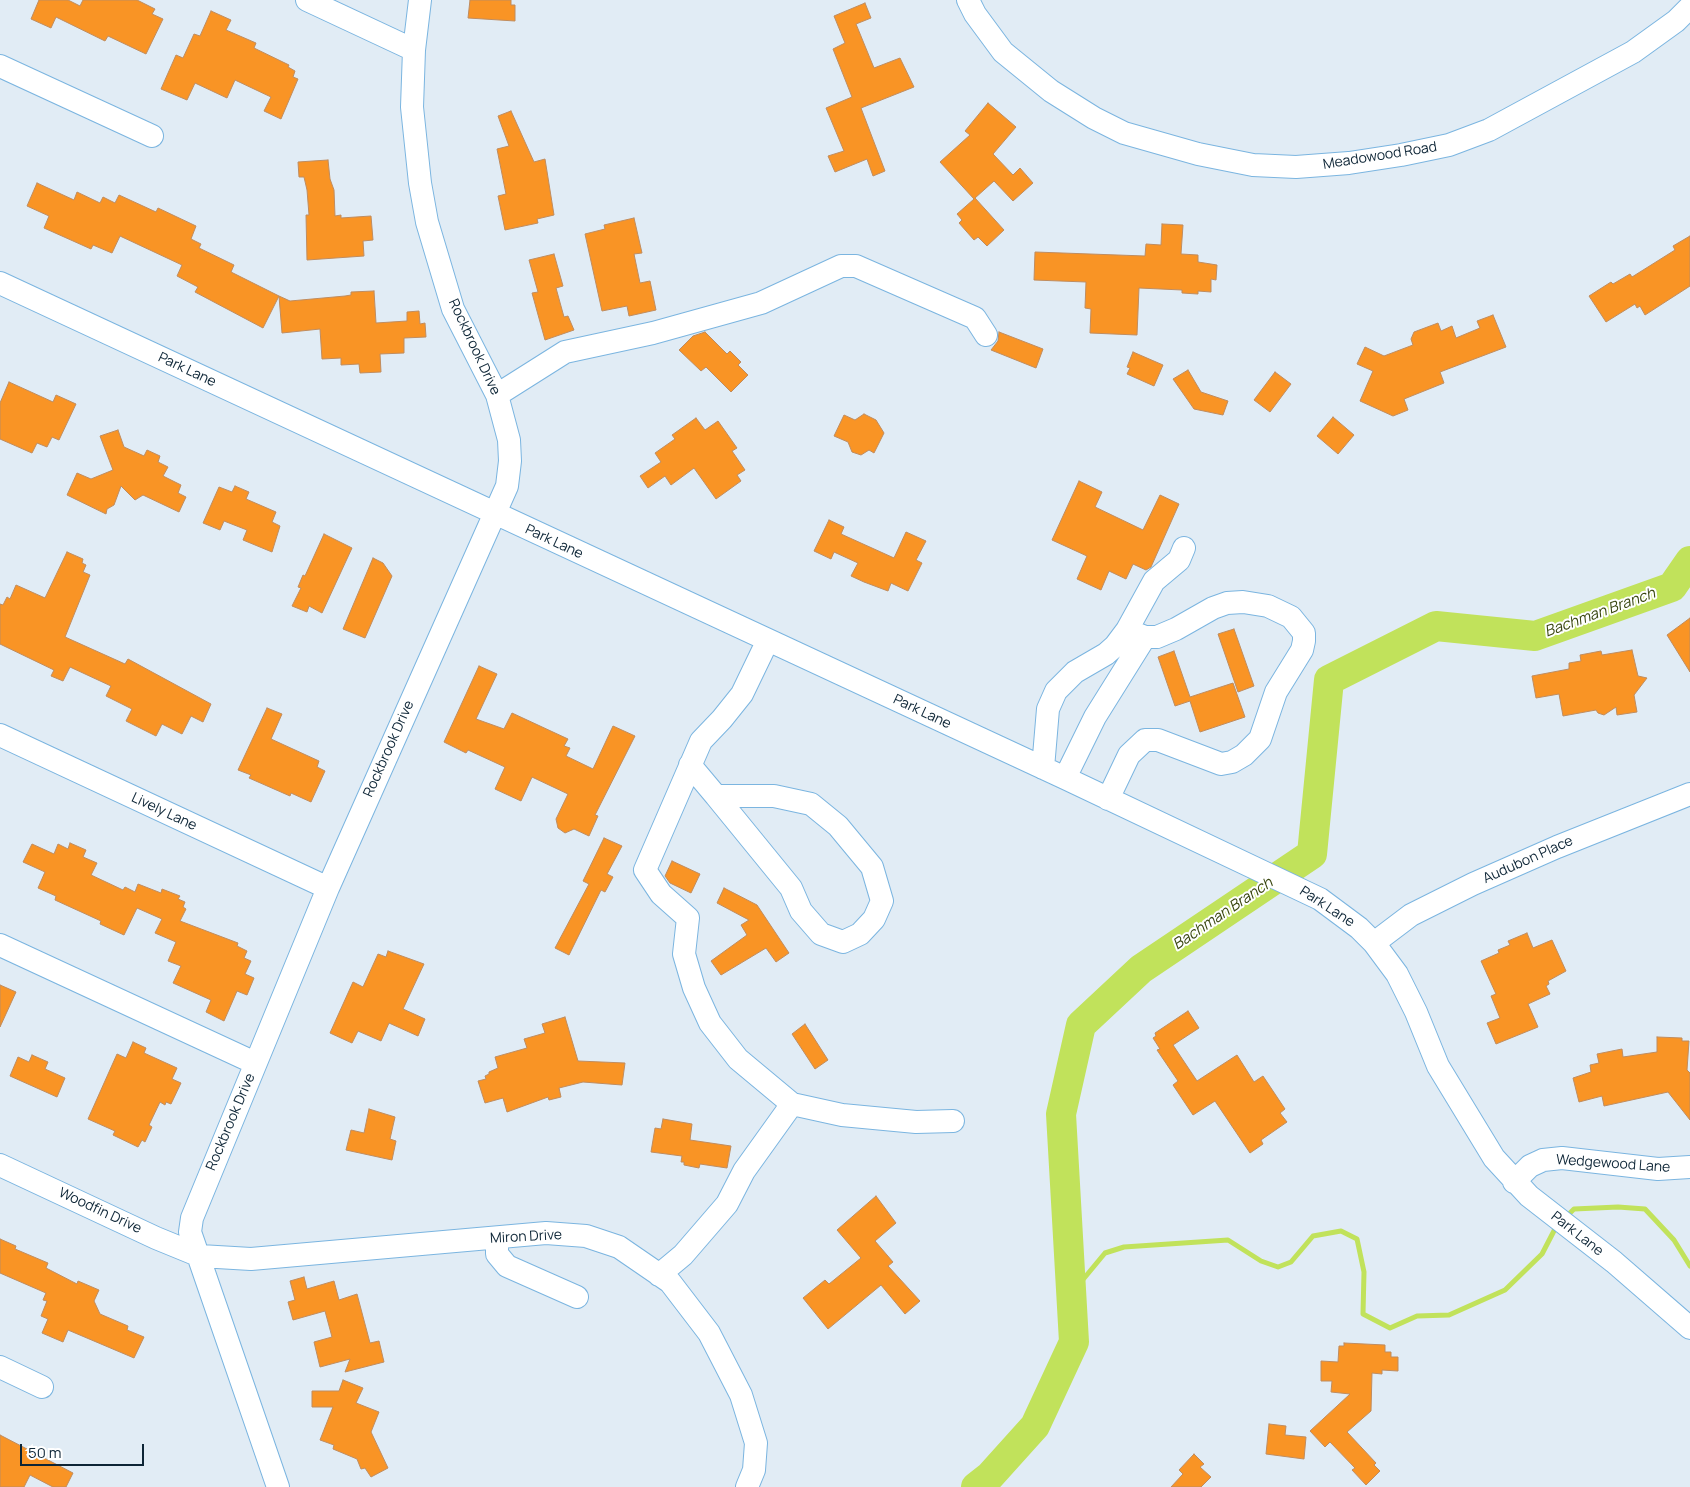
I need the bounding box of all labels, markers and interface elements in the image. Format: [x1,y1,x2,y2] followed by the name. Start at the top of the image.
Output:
[1322,139,1438,173] street label: Meadowood Road
[444,296,504,398] street label: Rockbrook Drive
[155,349,219,391] street label: Park Lane
[522,521,586,563] street label: Park Lane
[1542,585,1658,641] water label: Bachman Branch
[890,691,954,733] street label: Park Lane
[360,698,418,800] street label: Rockbrook Drive
[129,790,199,834] street label: Lively Lane
[1480,833,1576,887] street label: Audubon Place
[1170,874,1276,954] water label: Bachman Branch
[1296,883,1358,931] street label: Park Lane
[203,1071,259,1173] street label: Rockbrook Drive
[1555,1152,1671,1176] street label: Wedgewood Lane
[56,1184,144,1238] street label: Woodfin Drive
[1547,1208,1607,1260] street label: Park Lane
[490,1227,562,1247] street label: Miron Drive
[22,1434,146,1466] scale bar
[28,1442,62,1463] text: 50 m

